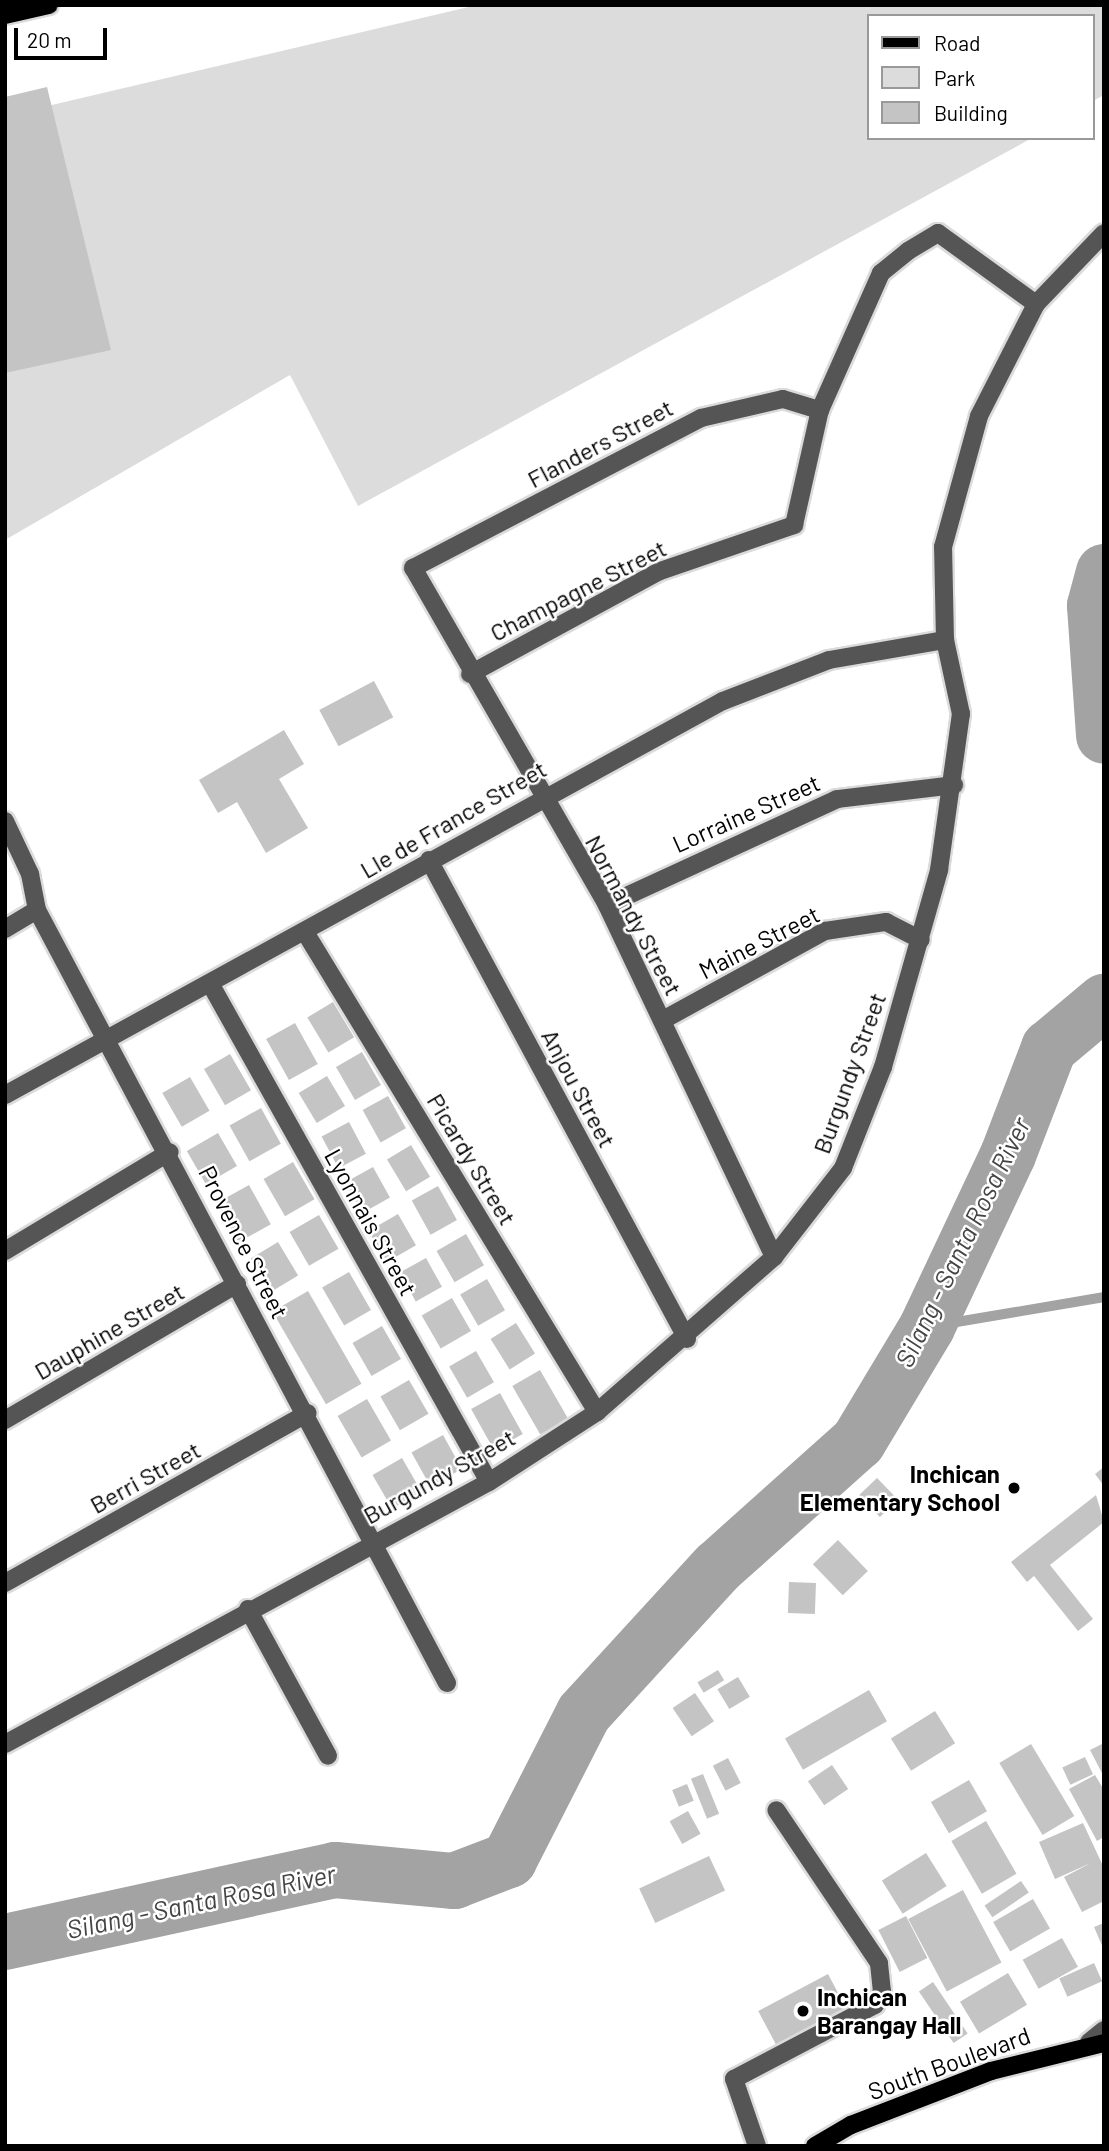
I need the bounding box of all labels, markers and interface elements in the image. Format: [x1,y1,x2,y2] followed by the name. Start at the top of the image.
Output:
[18,14,110,58] scale bar
[867,14,1095,140] legend
[27,27,72,52] text: 20 m
[934,30,980,55] text: Road
[934,65,975,90] text: Park
[934,100,1008,125] text: Building
[522,393,678,493] street label: Flanders Street
[485,533,671,647] street label: Champagne Street
[355,754,551,884] street label: Lle de France Street
[668,768,824,858] street label: Lorraine Street
[580,830,688,1000] street label: Normandy Street
[694,899,824,985] street label: Maine Street
[807,989,891,1157] street label: Burgundy Street
[536,1024,622,1152] street label: Anjou Street
[421,1088,523,1230] street label: Picardy Street
[888,1112,1036,1372] water label: Silang - Santa Rosa River
[319,1144,423,1300] street label: Lyonnais Street
[193,1161,295,1323] street label: Provence Street
[29,1277,189,1385] street label: Dauphine Street
[358,1422,520,1530] street label: Burgundy Street
[85,1435,205,1519] street label: Berri Street
[800,1460,1000,1516] place label: Inchican Elementary School
[1006,1480,1022,1496] marker: Inchican Elementary School
[64,1857,338,1945] water label: Silang - Santa Rosa River
[817,1983,961,2039] place label: Inchican Barangay Hall
[795,2003,811,2019] marker: Inchican Barangay Hall
[864,2020,1034,2106] street label: South Boulevard

